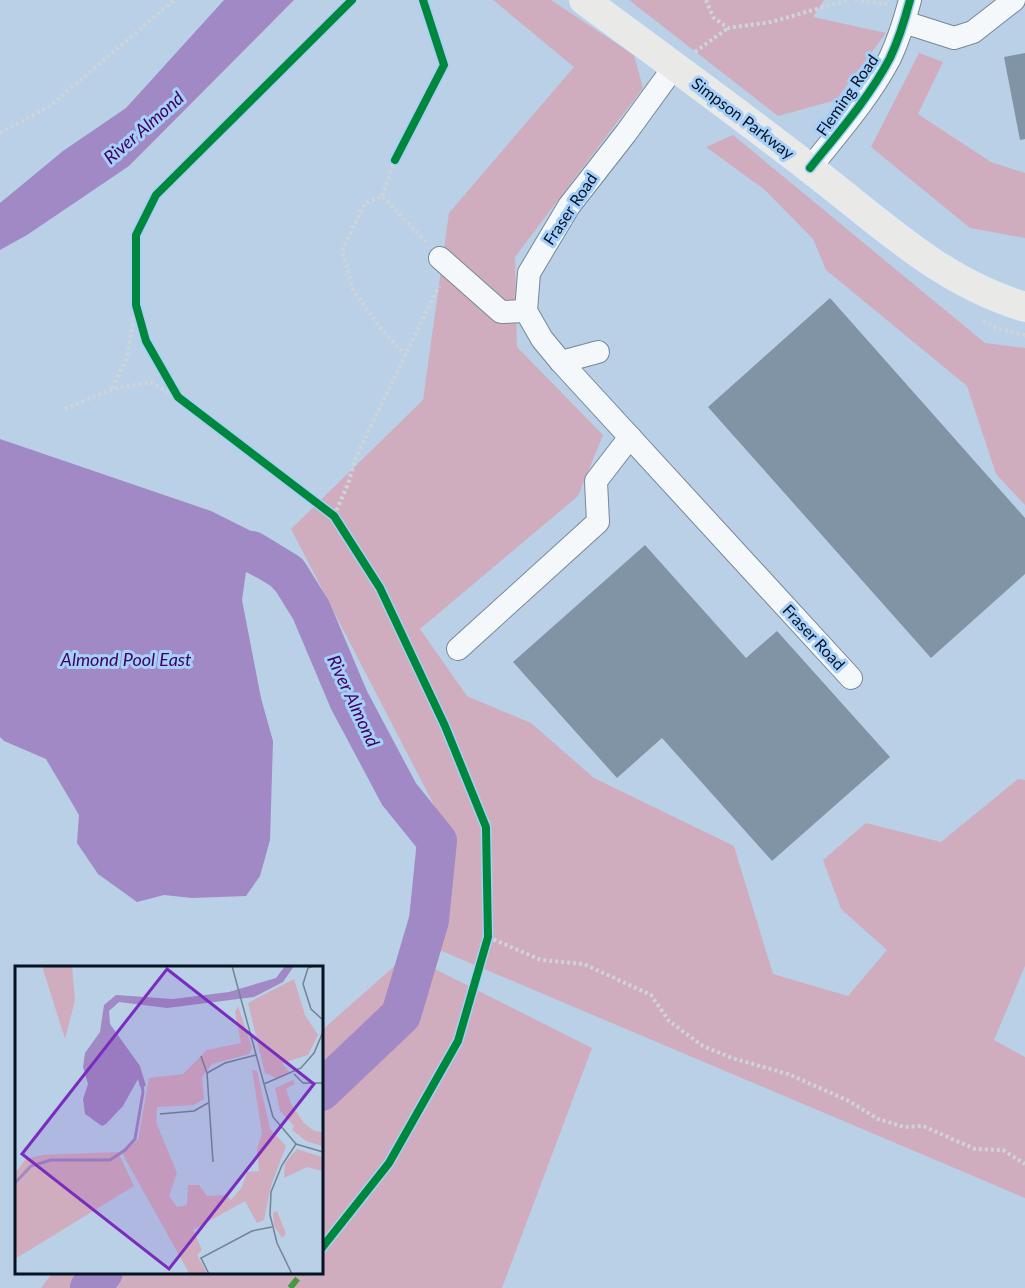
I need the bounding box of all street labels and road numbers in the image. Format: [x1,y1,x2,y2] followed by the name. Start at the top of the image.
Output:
[812,50,882,139] street label: Fleming Road
[688,73,799,163] street label: Simpson Parkway
[539,169,601,248] street label: Fraser Road
[779,600,849,673] street label: Fraser Road

